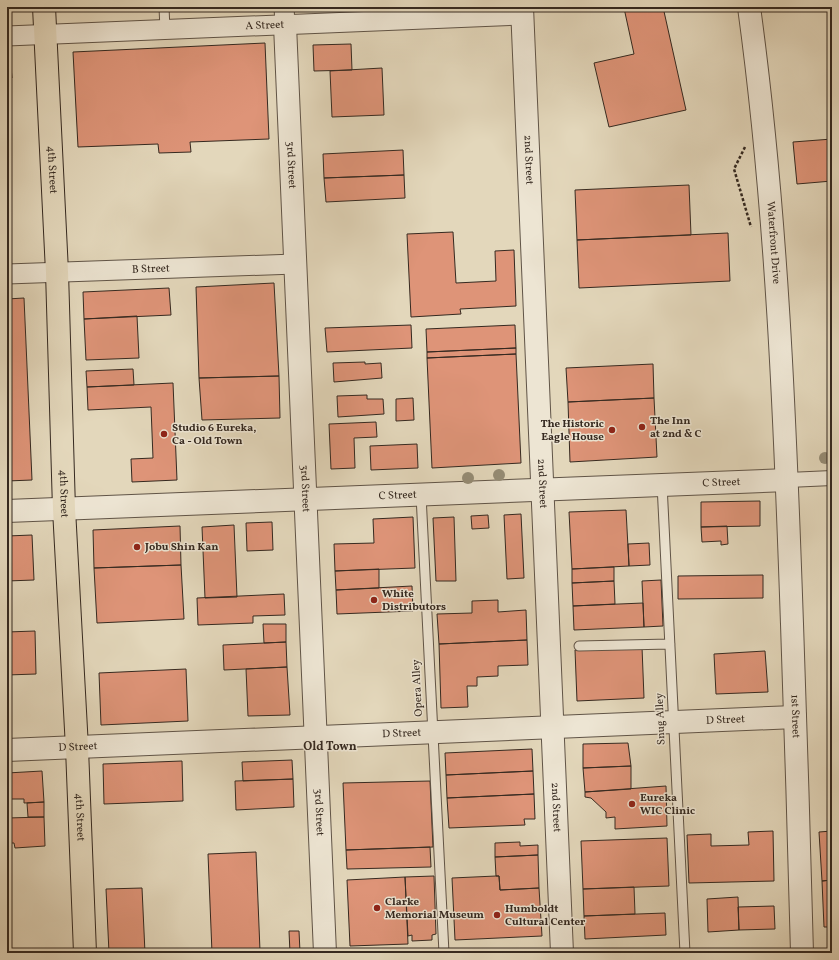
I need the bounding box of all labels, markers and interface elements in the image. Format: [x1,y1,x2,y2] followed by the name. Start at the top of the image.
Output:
[245,17,285,34] street label: A Street
[520,135,537,185] street label: 2nd Street
[283,141,300,189] street label: 3rd Street
[43,145,61,194] street label: 4th Street
[763,201,784,285] street label: Waterfront Drive
[132,261,170,277] street label: B Street
[650,414,702,442] place label: The Inn at 2nd & C
[540,417,604,445] place label: The Historic Eagle House
[172,421,256,449] place label: Studio 6 Eureka, Ca - Old Town
[637,422,647,432] marker: The Inn at 2nd & C
[607,425,617,435] marker: The Historic Eagle House
[159,429,169,439] marker: Studio 6 Eureka, Ca - Old Town
[534,458,551,509] street label: 2nd Street
[296,464,314,513] street label: 3rd Street
[55,469,72,518] street label: 4th Street
[702,474,741,491] street label: C Street
[378,487,417,504] street label: C Street
[144,540,219,555] place label: Jobu Shin Kan
[132,542,142,552] marker: Jobu Shin Kan
[382,587,446,615] place label: White Distributors
[369,595,379,605] marker: White Distributors
[409,659,427,717] street label: Opera Alley
[653,693,669,745] street label: Snug Alley
[787,694,803,739] street label: 1st Street
[706,712,745,728] street label: D Street
[382,725,422,742] street label: D Street
[58,739,98,755] street label: D Street
[303,739,357,755] district label: Old Town
[547,782,564,833] street label: 2nd Street
[310,788,327,836] street label: 3rd Street
[640,791,695,819] place label: Eureka WIC Clinic
[71,793,88,842] street label: 4th Street
[627,799,637,809] marker: Eureka WIC Clinic
[385,895,484,923] place label: Clarke Memorial Museum
[505,902,586,930] place label: Humboldt Cultural Center
[372,903,382,913] marker: Clarke Memorial Museum
[492,910,502,920] marker: Humboldt Cultural Center

